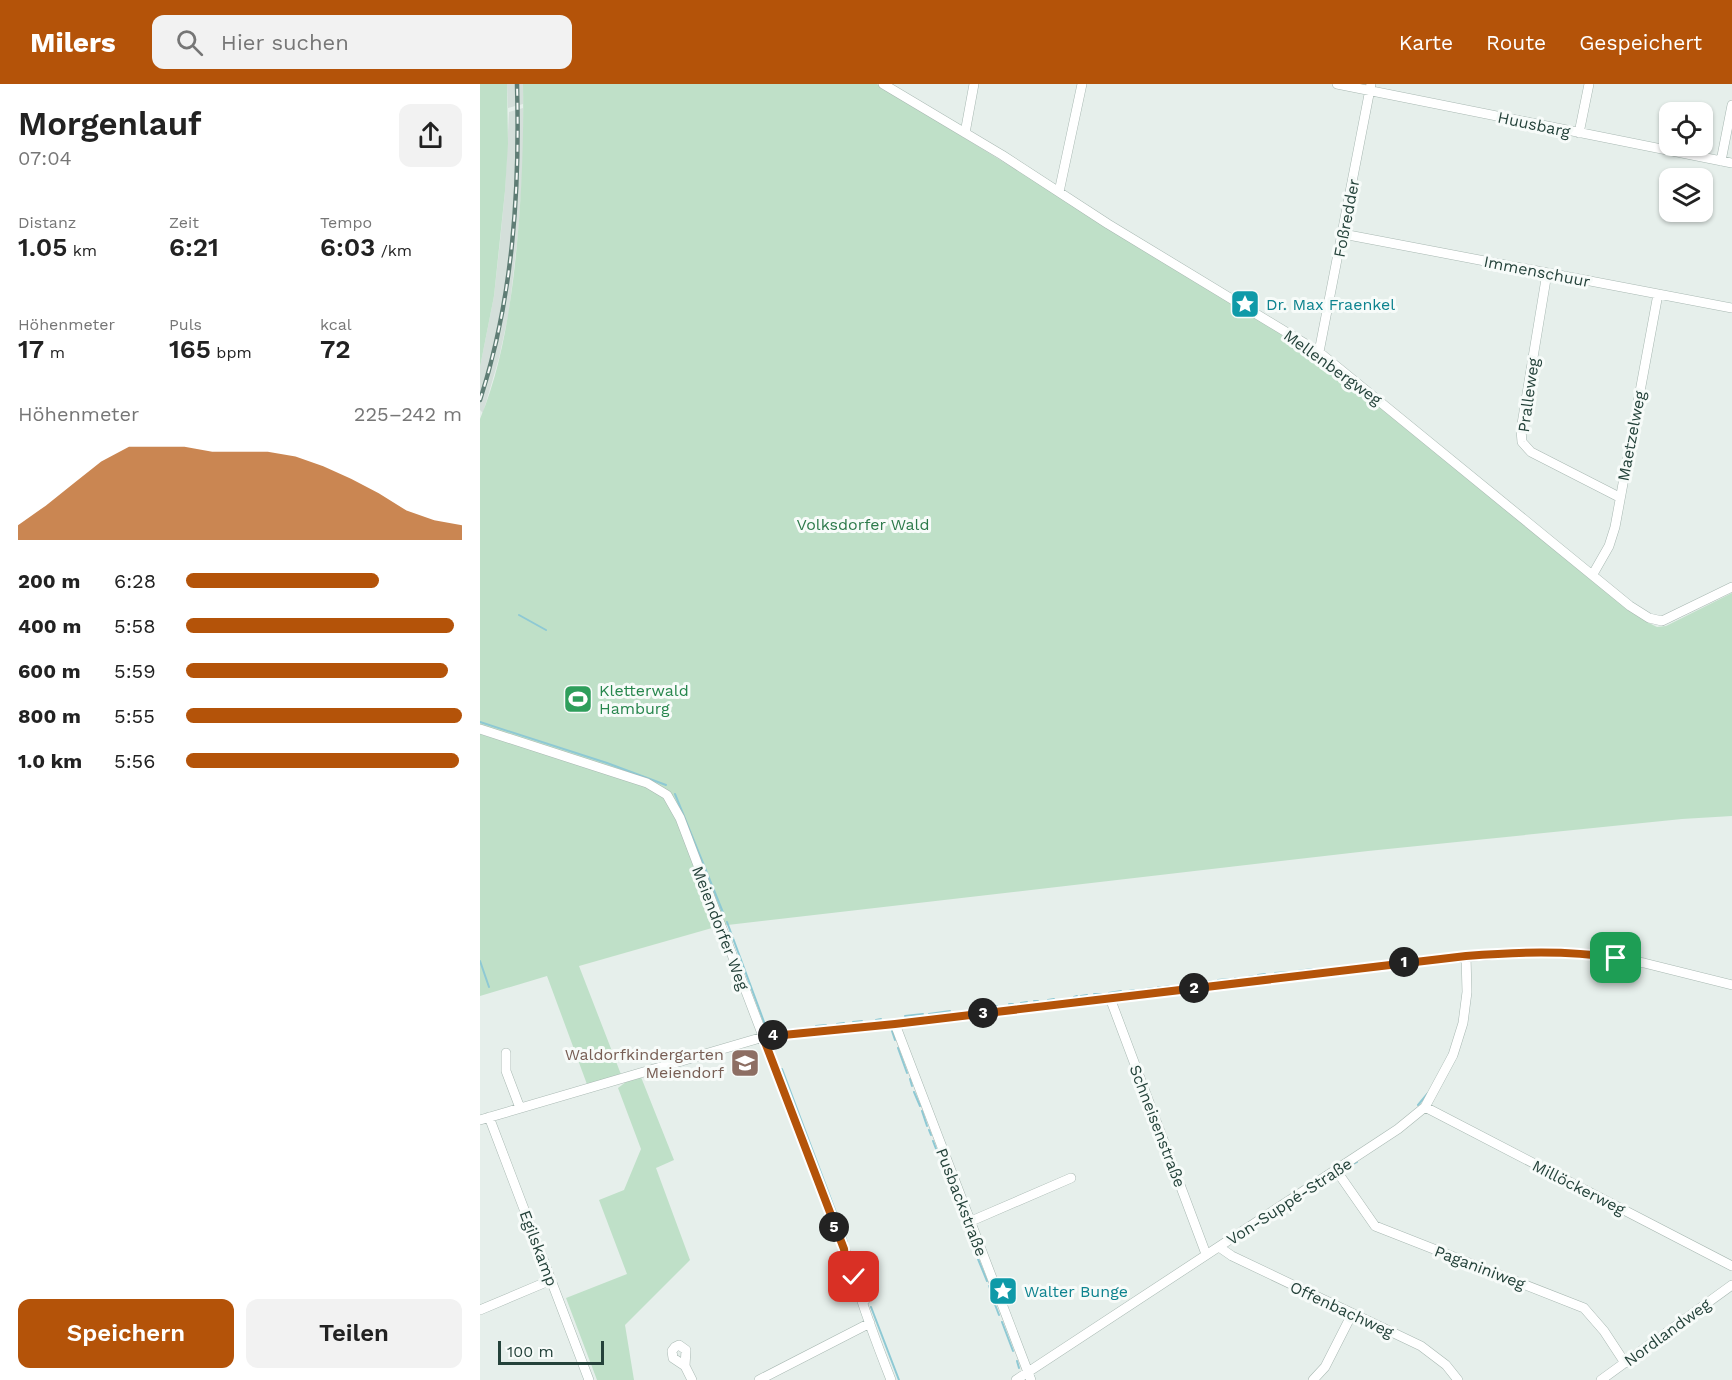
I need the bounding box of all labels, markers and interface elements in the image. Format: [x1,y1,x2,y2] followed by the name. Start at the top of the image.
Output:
[152,15,572,69] search box
[30,26,116,59] text: Milers
[173,26,206,59] icon: search
[221,30,349,55] text: Hier suchen
[1399,30,1453,55] text: Karte
[1486,30,1546,55] text: Route
[1579,30,1702,55] text: Gespeichert
[1659,102,1713,222] map controls
[1659,102,1713,156] button: locate
[18,104,202,143] text: Morgenlauf
[399,104,462,167] button: share
[1496,108,1572,142] street label: Huusbarg
[18,146,72,170] text: 07:04
[1659,168,1713,222] button: layers
[1330,177,1364,259] street label: Foßredder
[18,213,76,232] text: Distanz
[169,213,199,232] text: Zeit
[320,213,372,232] text: Tempo
[18,232,67,262] text: 1.05
[169,232,219,262] text: 6:21
[320,232,375,262] text: 6:03
[67,241,97,260] text: km
[375,241,412,260] text: /km
[1482,252,1592,291] street label: Immenschuur
[1229,288,1261,320] place icon: Dr. Max Fraenkel
[1266,295,1395,314] place label: Dr. Max Fraenkel
[18,315,115,334] text: Höhenmeter
[169,315,202,334] text: Puls
[320,315,352,334] text: kcal
[1280,326,1386,410] street label: Mellenbergweg
[18,334,44,364] text: 17
[169,334,211,364] text: 165
[320,334,351,364] text: 72
[44,343,65,362] text: m
[211,343,252,362] text: bpm
[1514,356,1543,433] street label: Pralleweg
[1613,389,1650,483] street label: Maetzelweg
[18,402,139,426] text: Höhenmeter
[354,402,462,426] text: 225–242 m
[797,515,929,534] park label: Volksdorfer Wald
[18,569,80,593] text: 200 m
[114,569,156,593] text: 6:28
[18,614,81,638] text: 400 m
[114,614,156,638] text: 5:58
[18,659,81,683] text: 600 m
[114,659,156,683] text: 5:59
[599,681,689,718] place label: Kletterwald Hamburg
[562,683,594,715] sports icon: Kletterwald Hamburg
[18,704,81,728] text: 800 m
[114,704,155,728] text: 5:55
[18,749,82,773] text: 1.0 km
[114,749,155,773] text: 5:56
[688,863,753,993] street label: Meiendorfer Weg
[1590,932,1641,983] pin
[1599,941,1632,974] icon: arrive
[1389,947,1419,977] pin: 1
[1401,952,1407,971] text: 1
[1179,973,1209,1003] pin: 2
[1189,978,1199,997] text: 2
[968,998,998,1028] pin: 3
[978,1003,988,1022] text: 3
[758,1020,788,1050] pin: 4
[768,1025,778,1044] text: 4
[565,1045,725,1082] place label: Waldorfkindergarten Meiendorf
[729,1047,761,1079] school or university icon: Waldorfkindergarten Meiendorf
[1125,1062,1190,1190] street label: Schneisenstraße
[932,1145,991,1259] street label: Pusbackstraße
[1223,1154,1355,1249] street label: Von-Suppé-Straße
[1529,1156,1629,1219] street label: Millöckerweg
[515,1208,562,1289] street label: Egilskamp
[819,1212,849,1242] pin: 5
[829,1217,839,1236] text: 5
[1432,1241,1528,1294] street label: Paganiniweg
[828,1251,879,1302] pin
[837,1260,870,1293] icon: check
[987,1275,1019,1307] place icon: Walter Bunge
[1287,1277,1397,1342] street label: Offenbachweg
[1024,1282,1128,1301] place label: Walter Bunge
[1620,1294,1715,1370] street label: Nordlandweg
[18,1299,234,1368] button: Speichern
[246,1299,462,1368] button: Teilen
[498,1338,604,1366] scale bar
[507,1342,554,1361] text: 100 m

